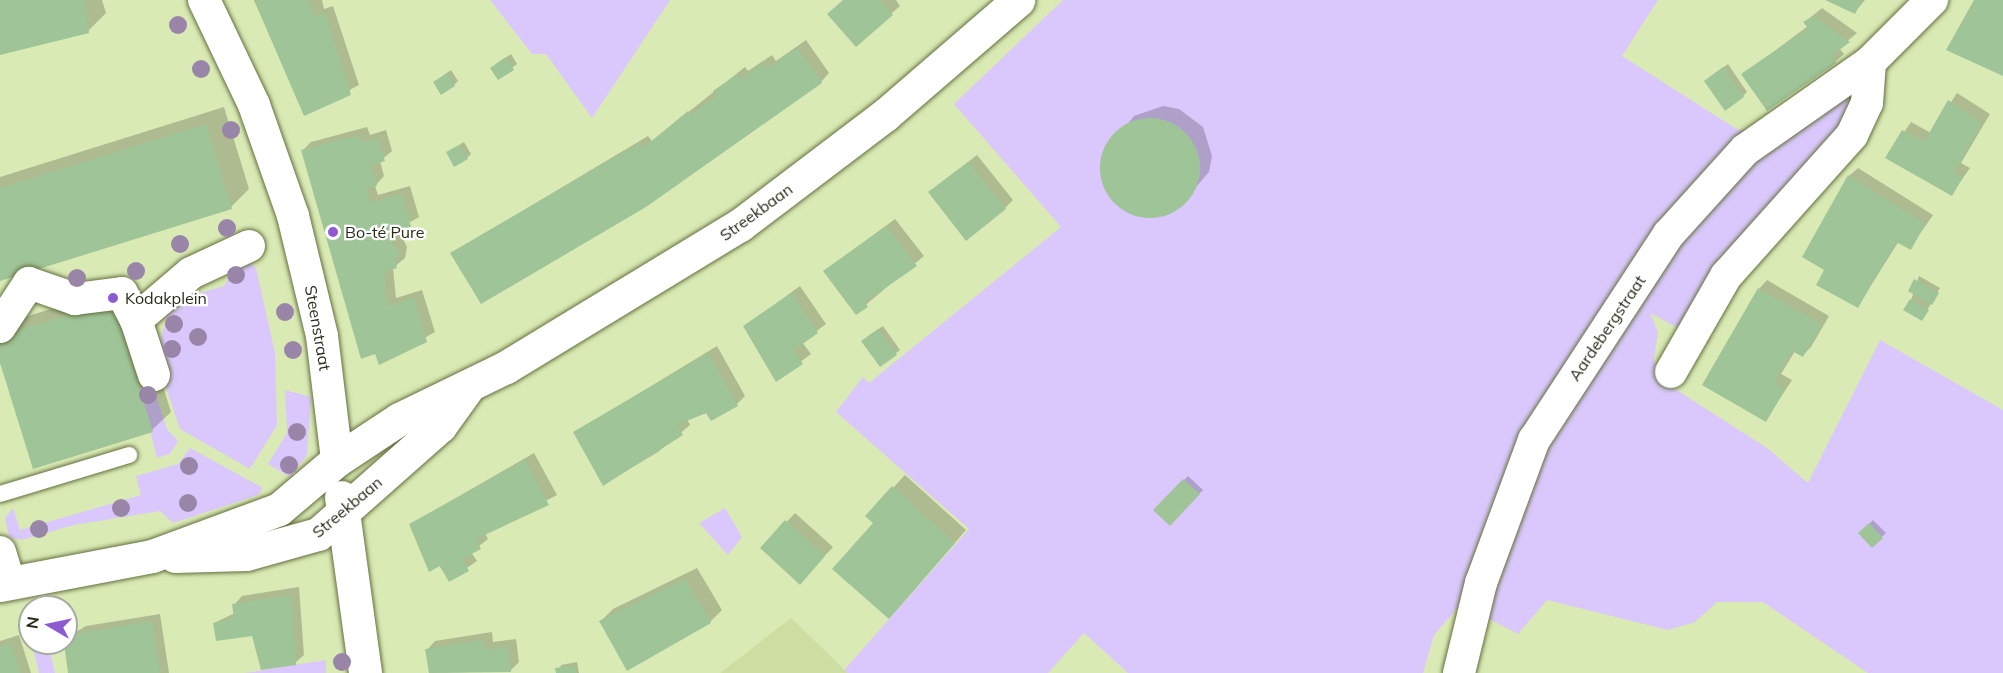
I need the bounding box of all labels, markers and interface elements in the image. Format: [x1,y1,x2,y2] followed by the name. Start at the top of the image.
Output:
[716,179,796,245] street label: Streekbaan
[345,222,424,242] place label: Bo-té Pure
[326,225,340,239] marker: Bo-té Pure
[1565,272,1649,384] street label: Aardebergstraat
[301,284,335,372] street label: Steenstraat
[125,288,207,308] place label: Kodakplein
[106,291,120,305] marker: Kodakplein
[308,472,386,542] street label: Streekbaan
[18,595,78,655] north arrow
[21,615,43,630] text: N

